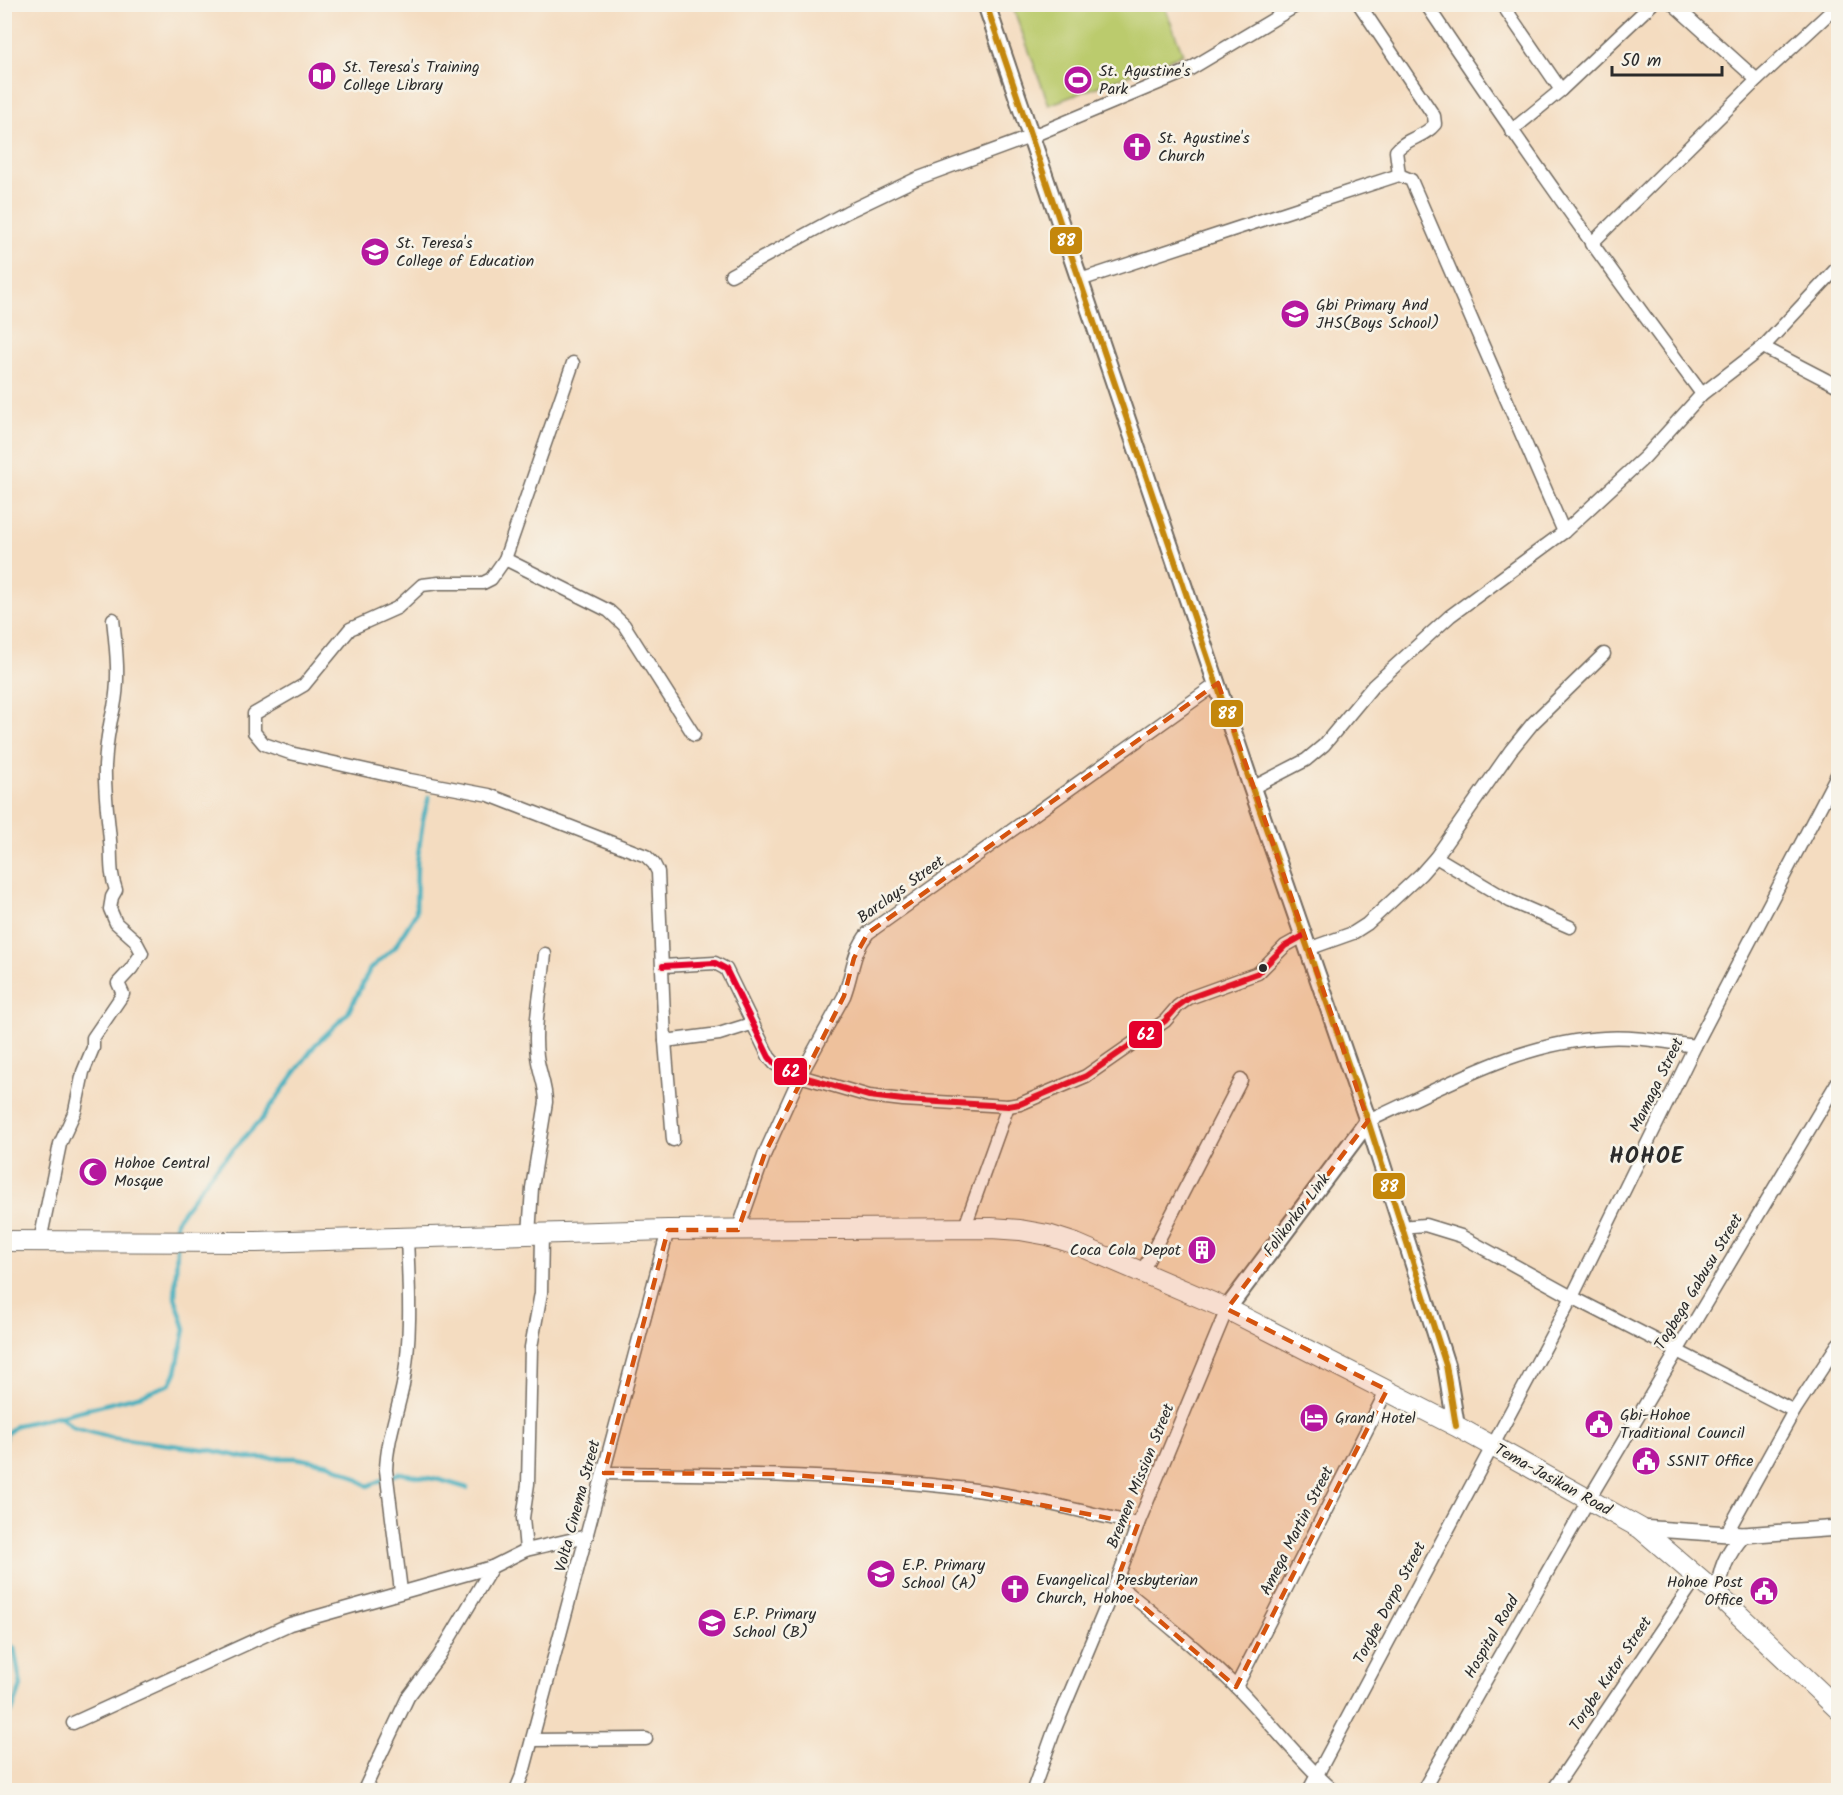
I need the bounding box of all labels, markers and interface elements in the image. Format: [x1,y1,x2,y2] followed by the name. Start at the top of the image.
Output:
[1612,39,1722,77] scale bar
[1621,47,1661,76] text: 50 m
[343,55,480,98] place label: St. Teresa's Training College Library
[1099,59,1191,102] place label: St. Agustine's Park
[306,60,338,92] library icon: St. Teresa's Training College Library
[1062,64,1094,96] sports icon: St. Agustine's Park
[1158,126,1250,169] place label: St. Agustine's Church
[1121,131,1153,163] church icon: St. Agustine's Church
[1049,226,1083,255] line badge: 88
[1057,229,1076,254] text: 88
[396,231,534,274] place label: St. Teresa's College of Education
[359,236,391,268] school or university icon: St. Teresa's College of Education
[1316,293,1439,336] place label: Gbi Primary And JHS(Boys School)
[1279,298,1311,330] school or university icon: Gbi Primary And JHS(Boys School)
[1210,699,1244,728] line badge: 88
[1218,702,1237,727] text: 88
[852,849,951,930] street label: Barclays Street
[1257,962,1269,974] unlabelled marker
[1128,1020,1163,1049] line badge: 62
[1137,1023,1155,1048] text: 62
[1623,1033,1691,1137] street label: Mamaga Street
[773,1057,808,1086] line badge: 62
[782,1060,800,1085] text: 62
[1609,1140,1685,1175] district label: HOHOE
[114,1151,210,1194] place label: Hohoe Central Mosque
[77,1156,109,1188] mosque icon: Hohoe Central Mosque
[1257,1168,1337,1262] street label: Folikorkor Link
[1372,1172,1406,1200] line badge: 88
[1380,1175,1399,1200] text: 88
[1648,1208,1750,1355] street label: Togbega Gabusu Street
[1186,1234,1218,1266] building icon: Coca Cola Depot
[1070,1238,1182,1263] place label: Coca Cola Depot
[1101,1399,1182,1552] street label: Bremen Mission Street
[1298,1402,1330,1434] hotel icon: Grand Hotel
[1620,1403,1745,1446] place label: Gbi-Hohoe Traditional Council
[1335,1406,1416,1431] place label: Grand Hotel
[1583,1408,1615,1440] public building icon: Gbi-Hohoe Traditional Council
[548,1436,608,1575] street label: Volta Cinema Street
[1490,1437,1617,1523] street label: Tema-Jasikan Road
[1630,1445,1662,1477] public building icon: SSNIT Office
[1667,1449,1753,1474] place label: SSNIT Office
[1254,1461,1341,1600] street label: Amega Martin Street
[1347,1537,1433,1669] street label: Torgbe Dorpo Street
[902,1553,985,1596] place label: E.P. Primary School (A)
[865,1558,897,1590] school or university icon: E.P. Primary School (A)
[1036,1568,1198,1611] place label: Evangelical Presbyterian Church, Hohoe
[1667,1570,1744,1613] place label: Hohoe Post Office
[999,1573,1031,1605] church icon: Evangelical Presbyterian Church, Hohoe
[1748,1575,1780,1607] public building icon: Hohoe Post Office
[1458,1590,1526,1683] street label: Hospital Road
[733,1602,816,1645] place label: E.P. Primary School (B)
[696,1607,728,1639] school or university icon: E.P. Primary School (B)
[1563,1611,1659,1736] street label: Torgbe Kutor Street

